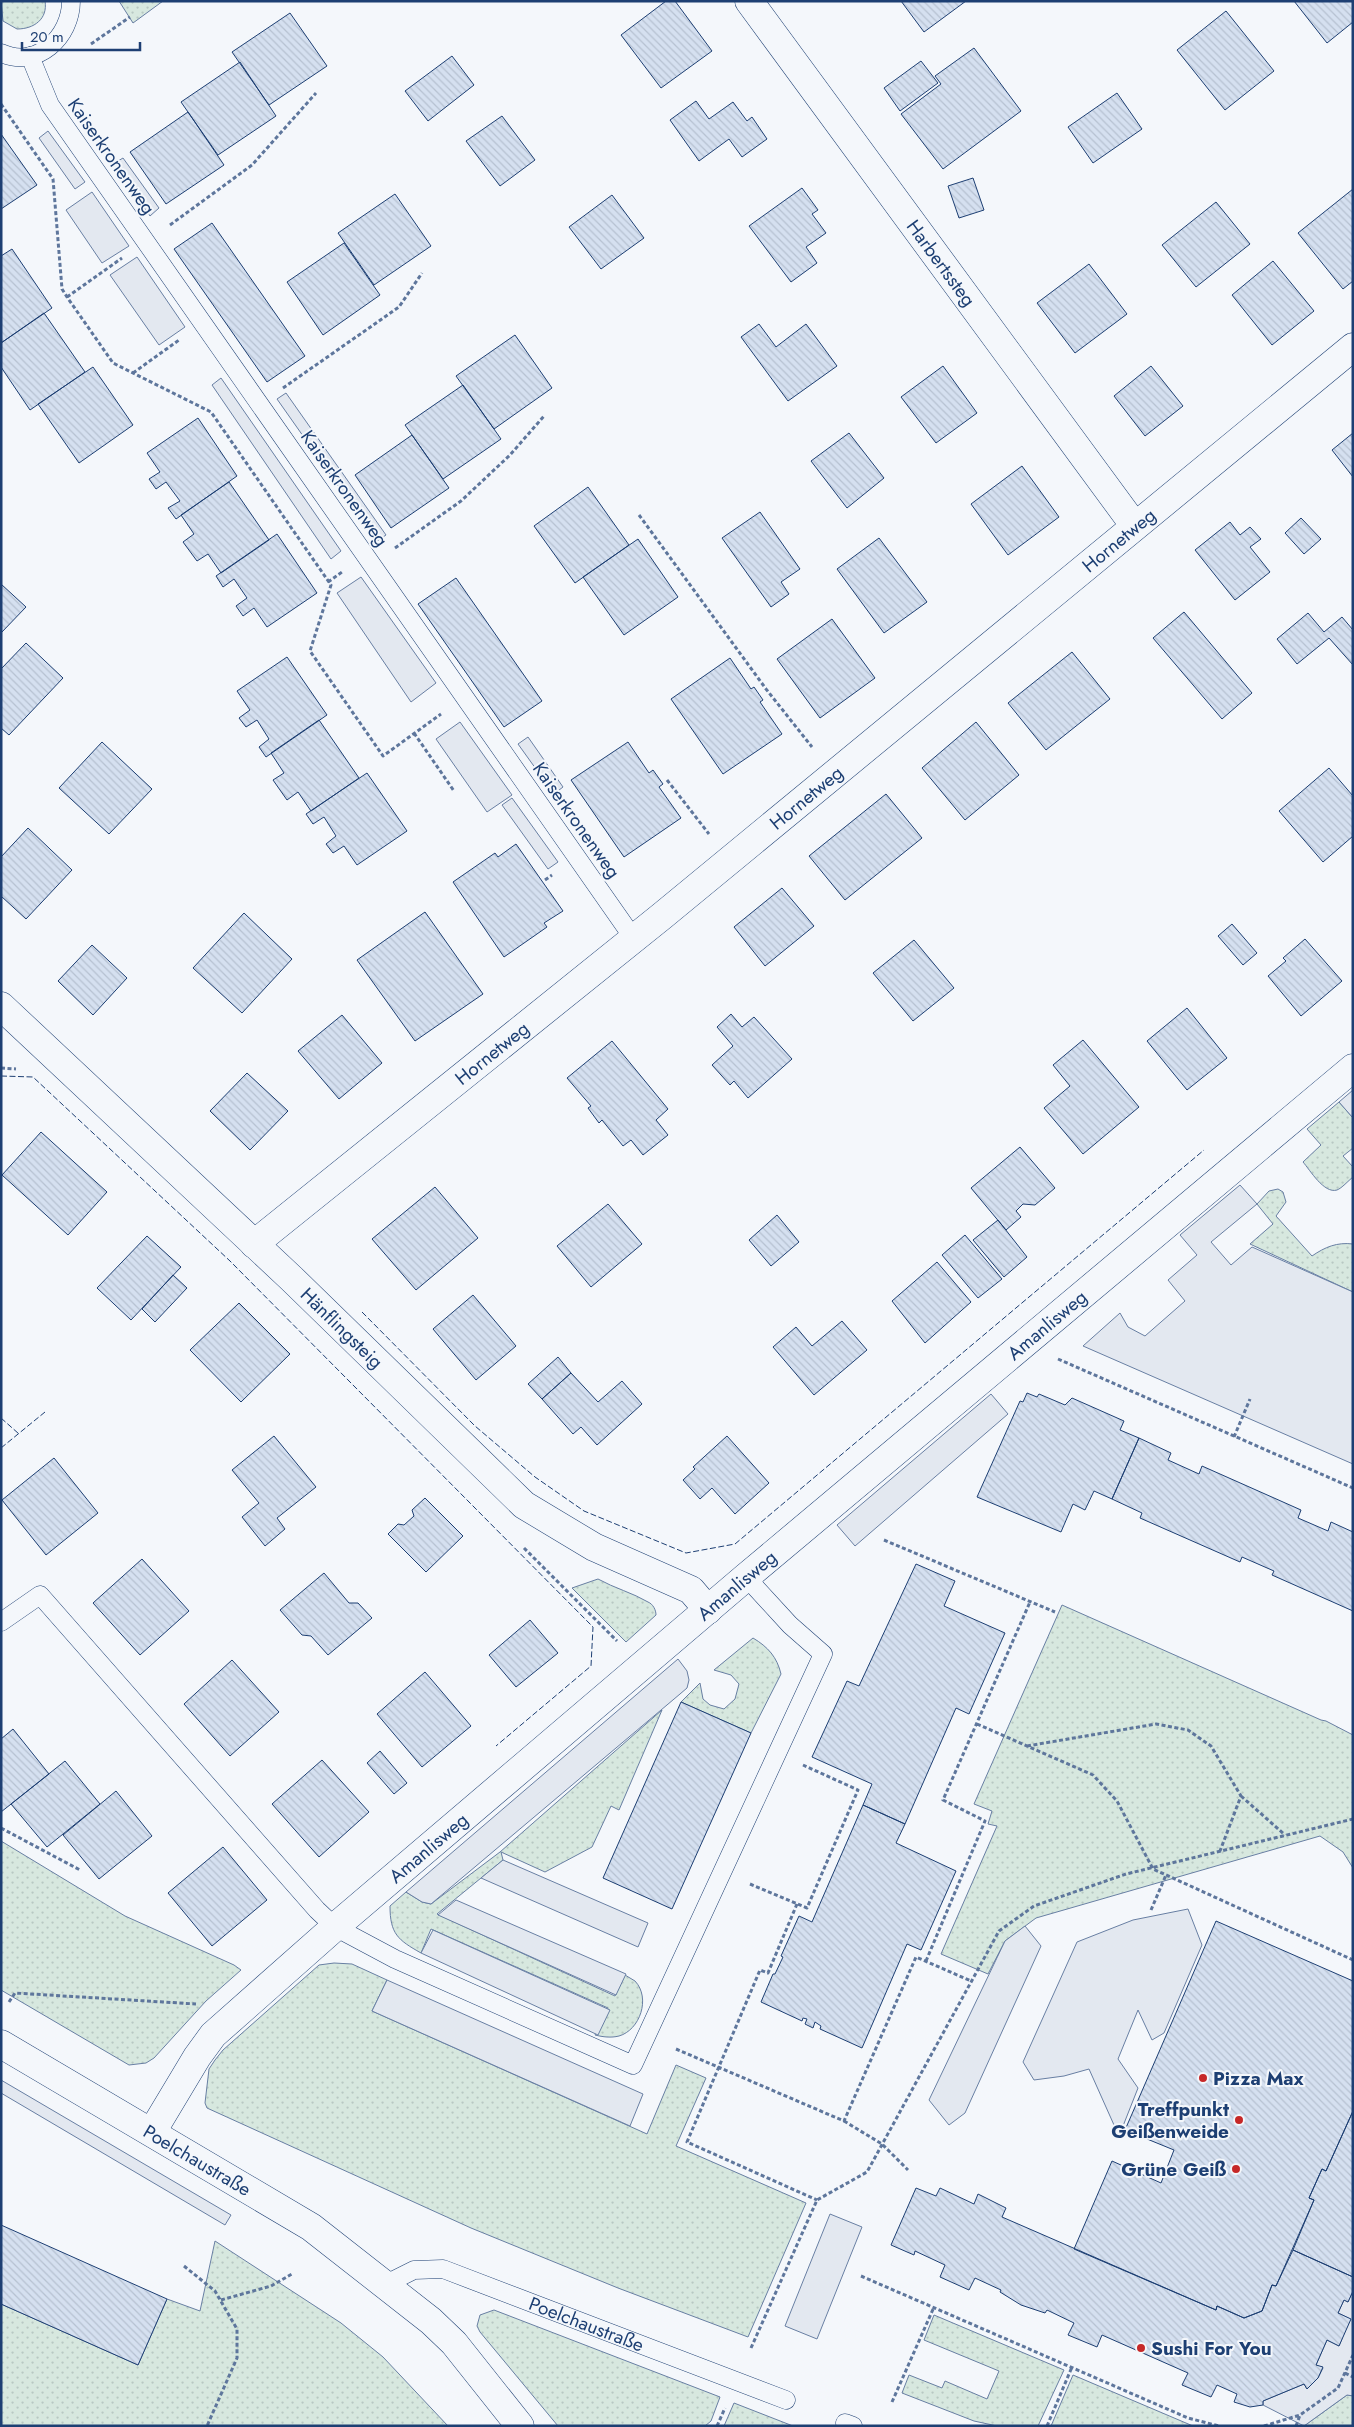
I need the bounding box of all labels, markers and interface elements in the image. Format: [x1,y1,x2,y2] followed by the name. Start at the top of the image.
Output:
[22,20,140,52] scale bar
[30,26,64,48] text: 20 m
[61,93,162,220] street label: Kaiserkronenweg
[900,214,982,312] street label: Harbertssteg
[294,425,395,552] street label: Kaiserkronenweg
[1076,502,1162,579] street label: Hornetweg
[526,757,627,884] street label: Kaiserkronenweg
[764,759,849,836] street label: Hornetweg
[449,1015,535,1091] street label: Hornetweg
[294,1281,389,1375] street label: Hänflingsteig
[1001,1284,1093,1367] street label: Amanlisweg
[691,1544,783,1627] street label: Amanlisweg
[383,1806,474,1890] street label: Amanlisweg
[1213,2065,1305,2092] place label: Pizza Max
[1197,2072,1209,2084] marker: Pizza Max
[1111,2096,1229,2145] place label: Treffpunkt Geißenweide
[1233,2114,1245,2126] marker: Treffpunkt Geißenweide
[138,2118,256,2203] street label: Poelchaustraße
[1121,2156,1227,2183] place label: Grüne Geiß
[1230,2163,1242,2175] marker: Grüne Geiß
[525,2290,648,2359] street label: Poelchaustraße
[1151,2335,1272,2362] place label: Sushi For You
[1135,2342,1147,2354] marker: Sushi For You

